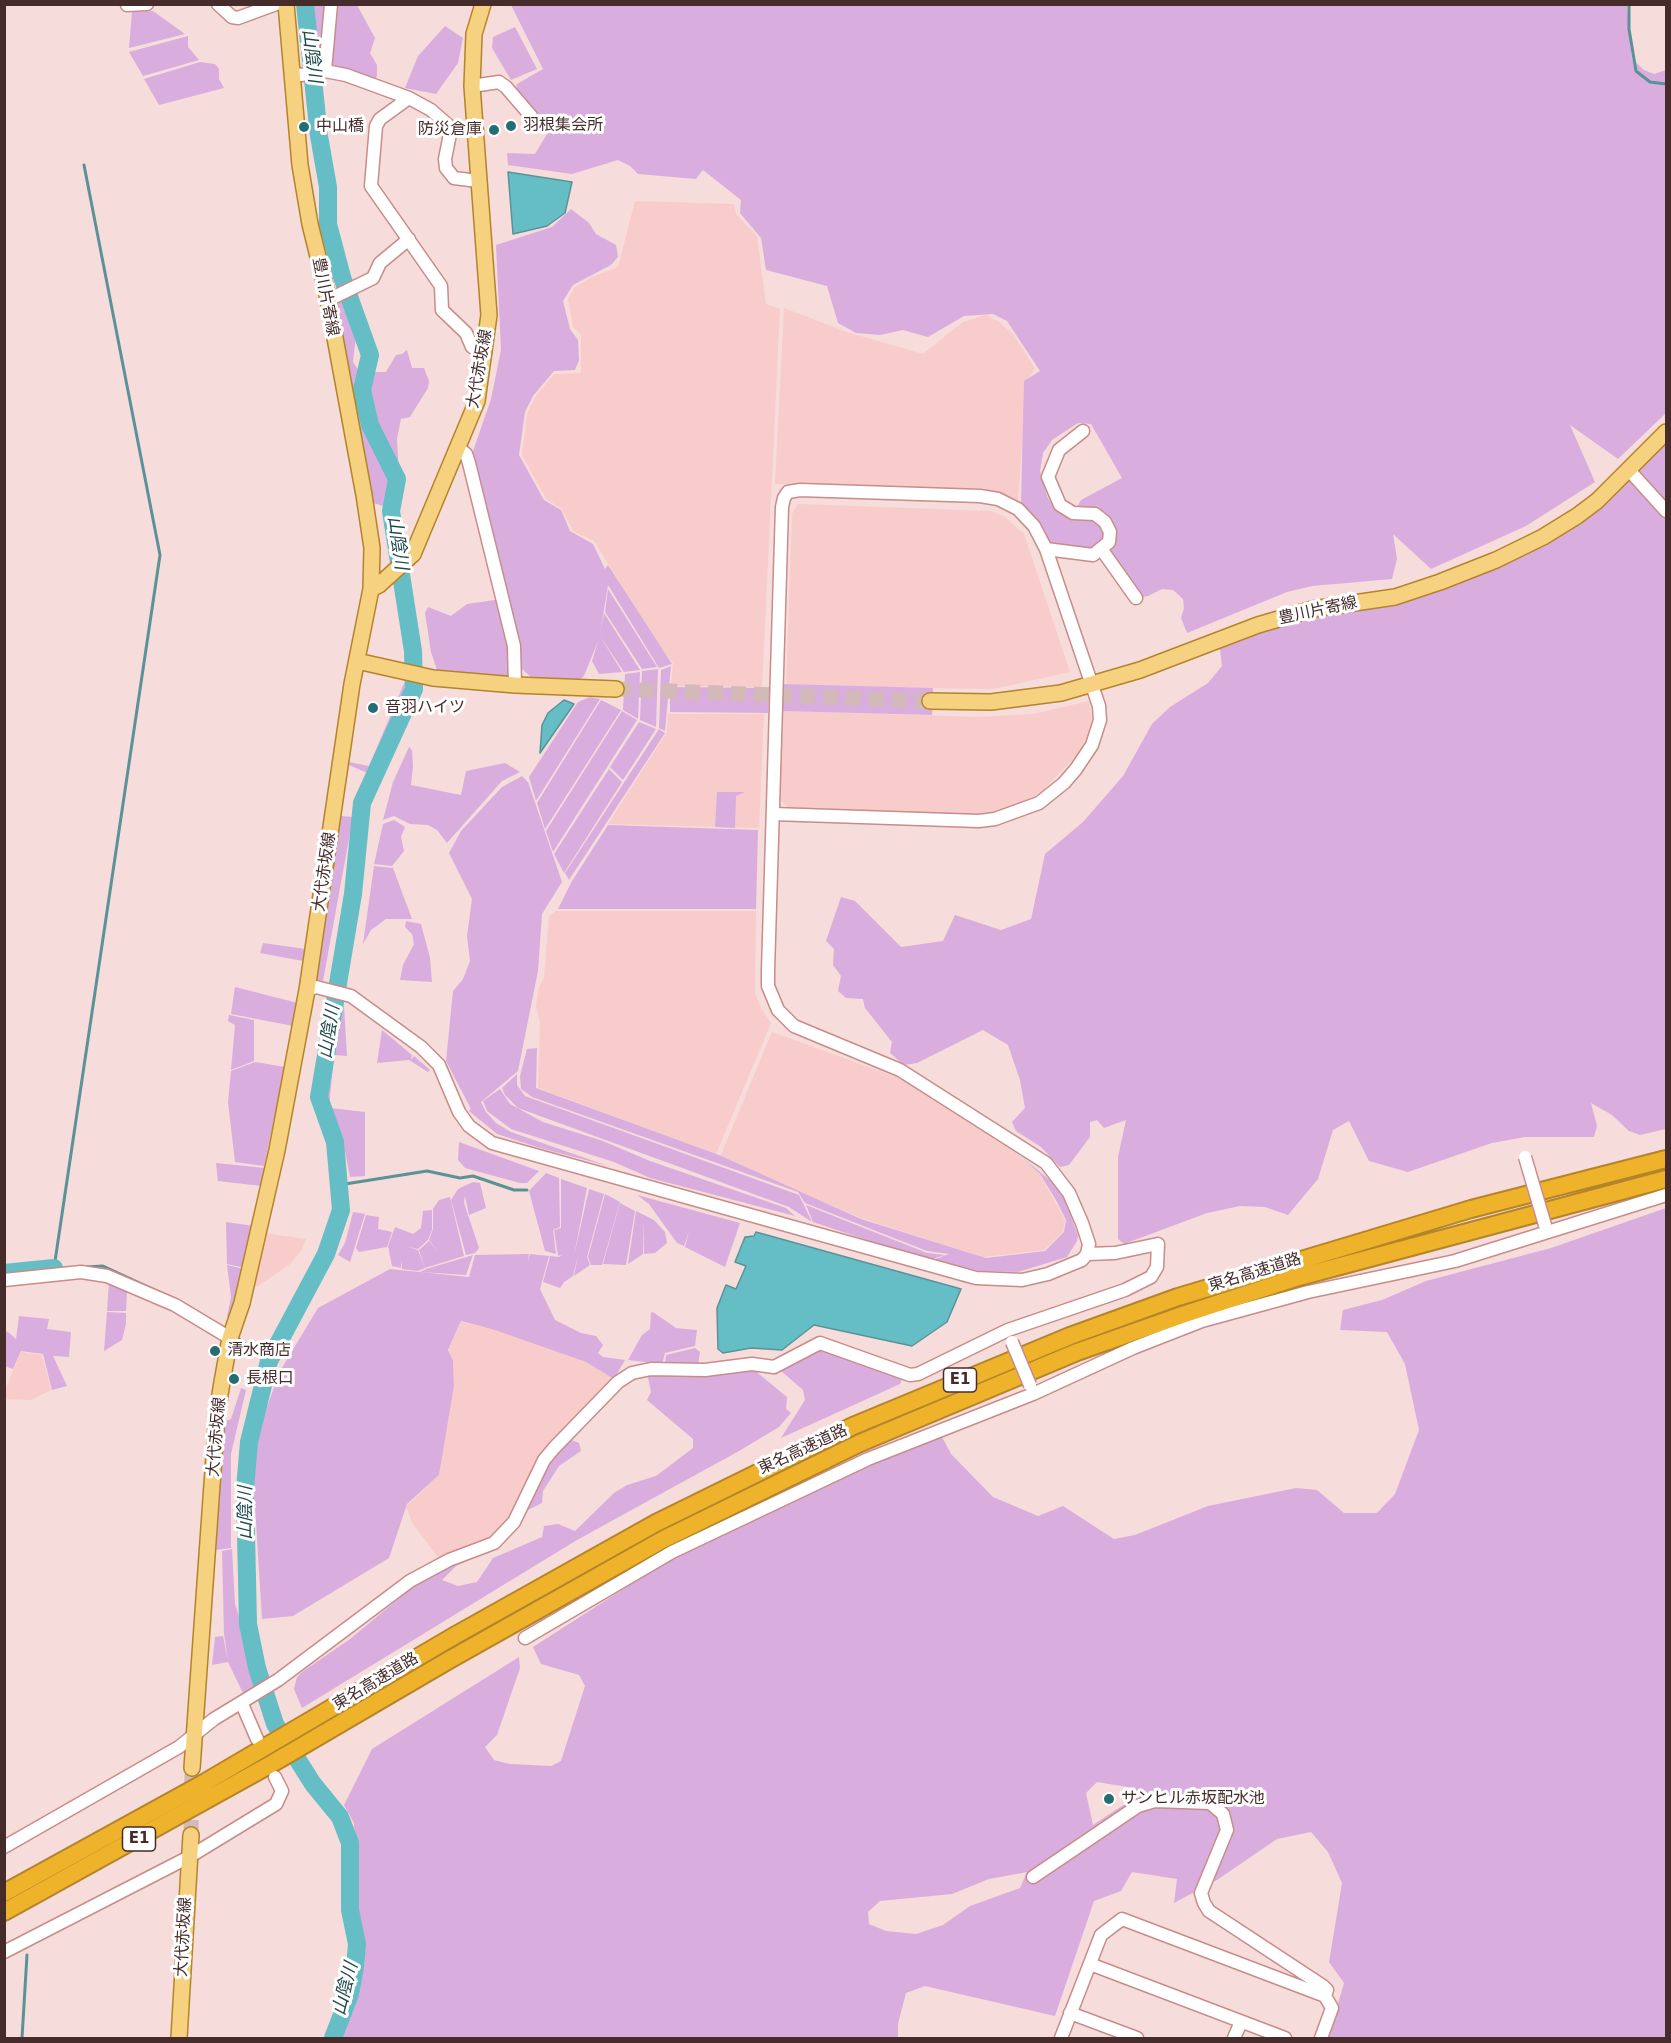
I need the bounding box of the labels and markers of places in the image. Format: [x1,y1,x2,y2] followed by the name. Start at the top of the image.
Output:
[523,116,603,136] place label: 羽根集会所
[316,117,364,137] place label: 中山橋
[504,119,518,133] marker: 羽根集会所
[297,120,311,134] marker: 中山橋
[418,120,482,140] place label: 防災倉庫
[487,123,501,137] marker: 防災倉庫
[385,698,465,718] place label: 音羽ハイツ
[366,701,380,715] marker: 音羽ハイツ
[227,1341,291,1361] place label: 清水商店
[208,1344,222,1358] marker: 清水商店
[246,1369,294,1389] place label: 長根口
[227,1372,241,1386] marker: 長根口
[1121,1789,1265,1809] place label: サンヒル赤坂配水池
[1102,1792,1116,1806] marker: サンヒル赤坂配水池

